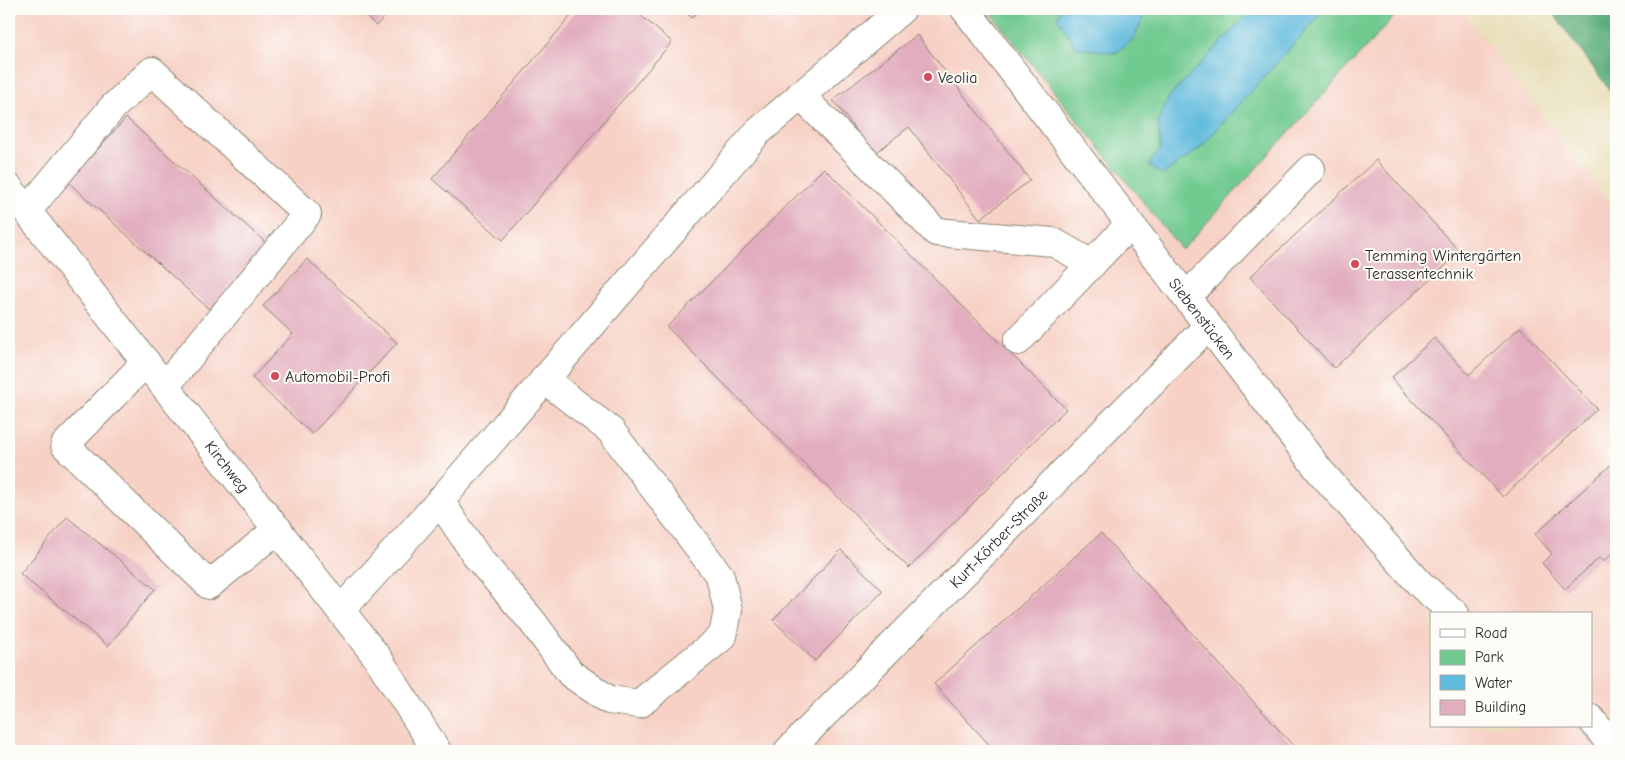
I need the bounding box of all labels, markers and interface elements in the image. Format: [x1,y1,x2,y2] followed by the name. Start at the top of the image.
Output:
[938,69,978,87] place label: Veolia
[922,71,934,83] marker: Veolia
[1365,247,1521,283] place label: Temming Wintergärten Terassentechnik
[1349,258,1361,270] marker: Temming Wintergärten Terassentechnik
[1165,275,1239,363] street label: Siebenstücken
[285,368,390,386] place label: Automobil-Profi
[269,370,281,382] marker: Automobil-Profi
[201,438,253,497] street label: Kirchweg
[946,486,1051,592] street label: Kurt-Körber-Straße
[1430,612,1592,728] legend
[1475,624,1507,642] text: Road
[1475,648,1504,666] text: Park
[1475,674,1512,692] text: Water
[1475,698,1526,716] text: Building

